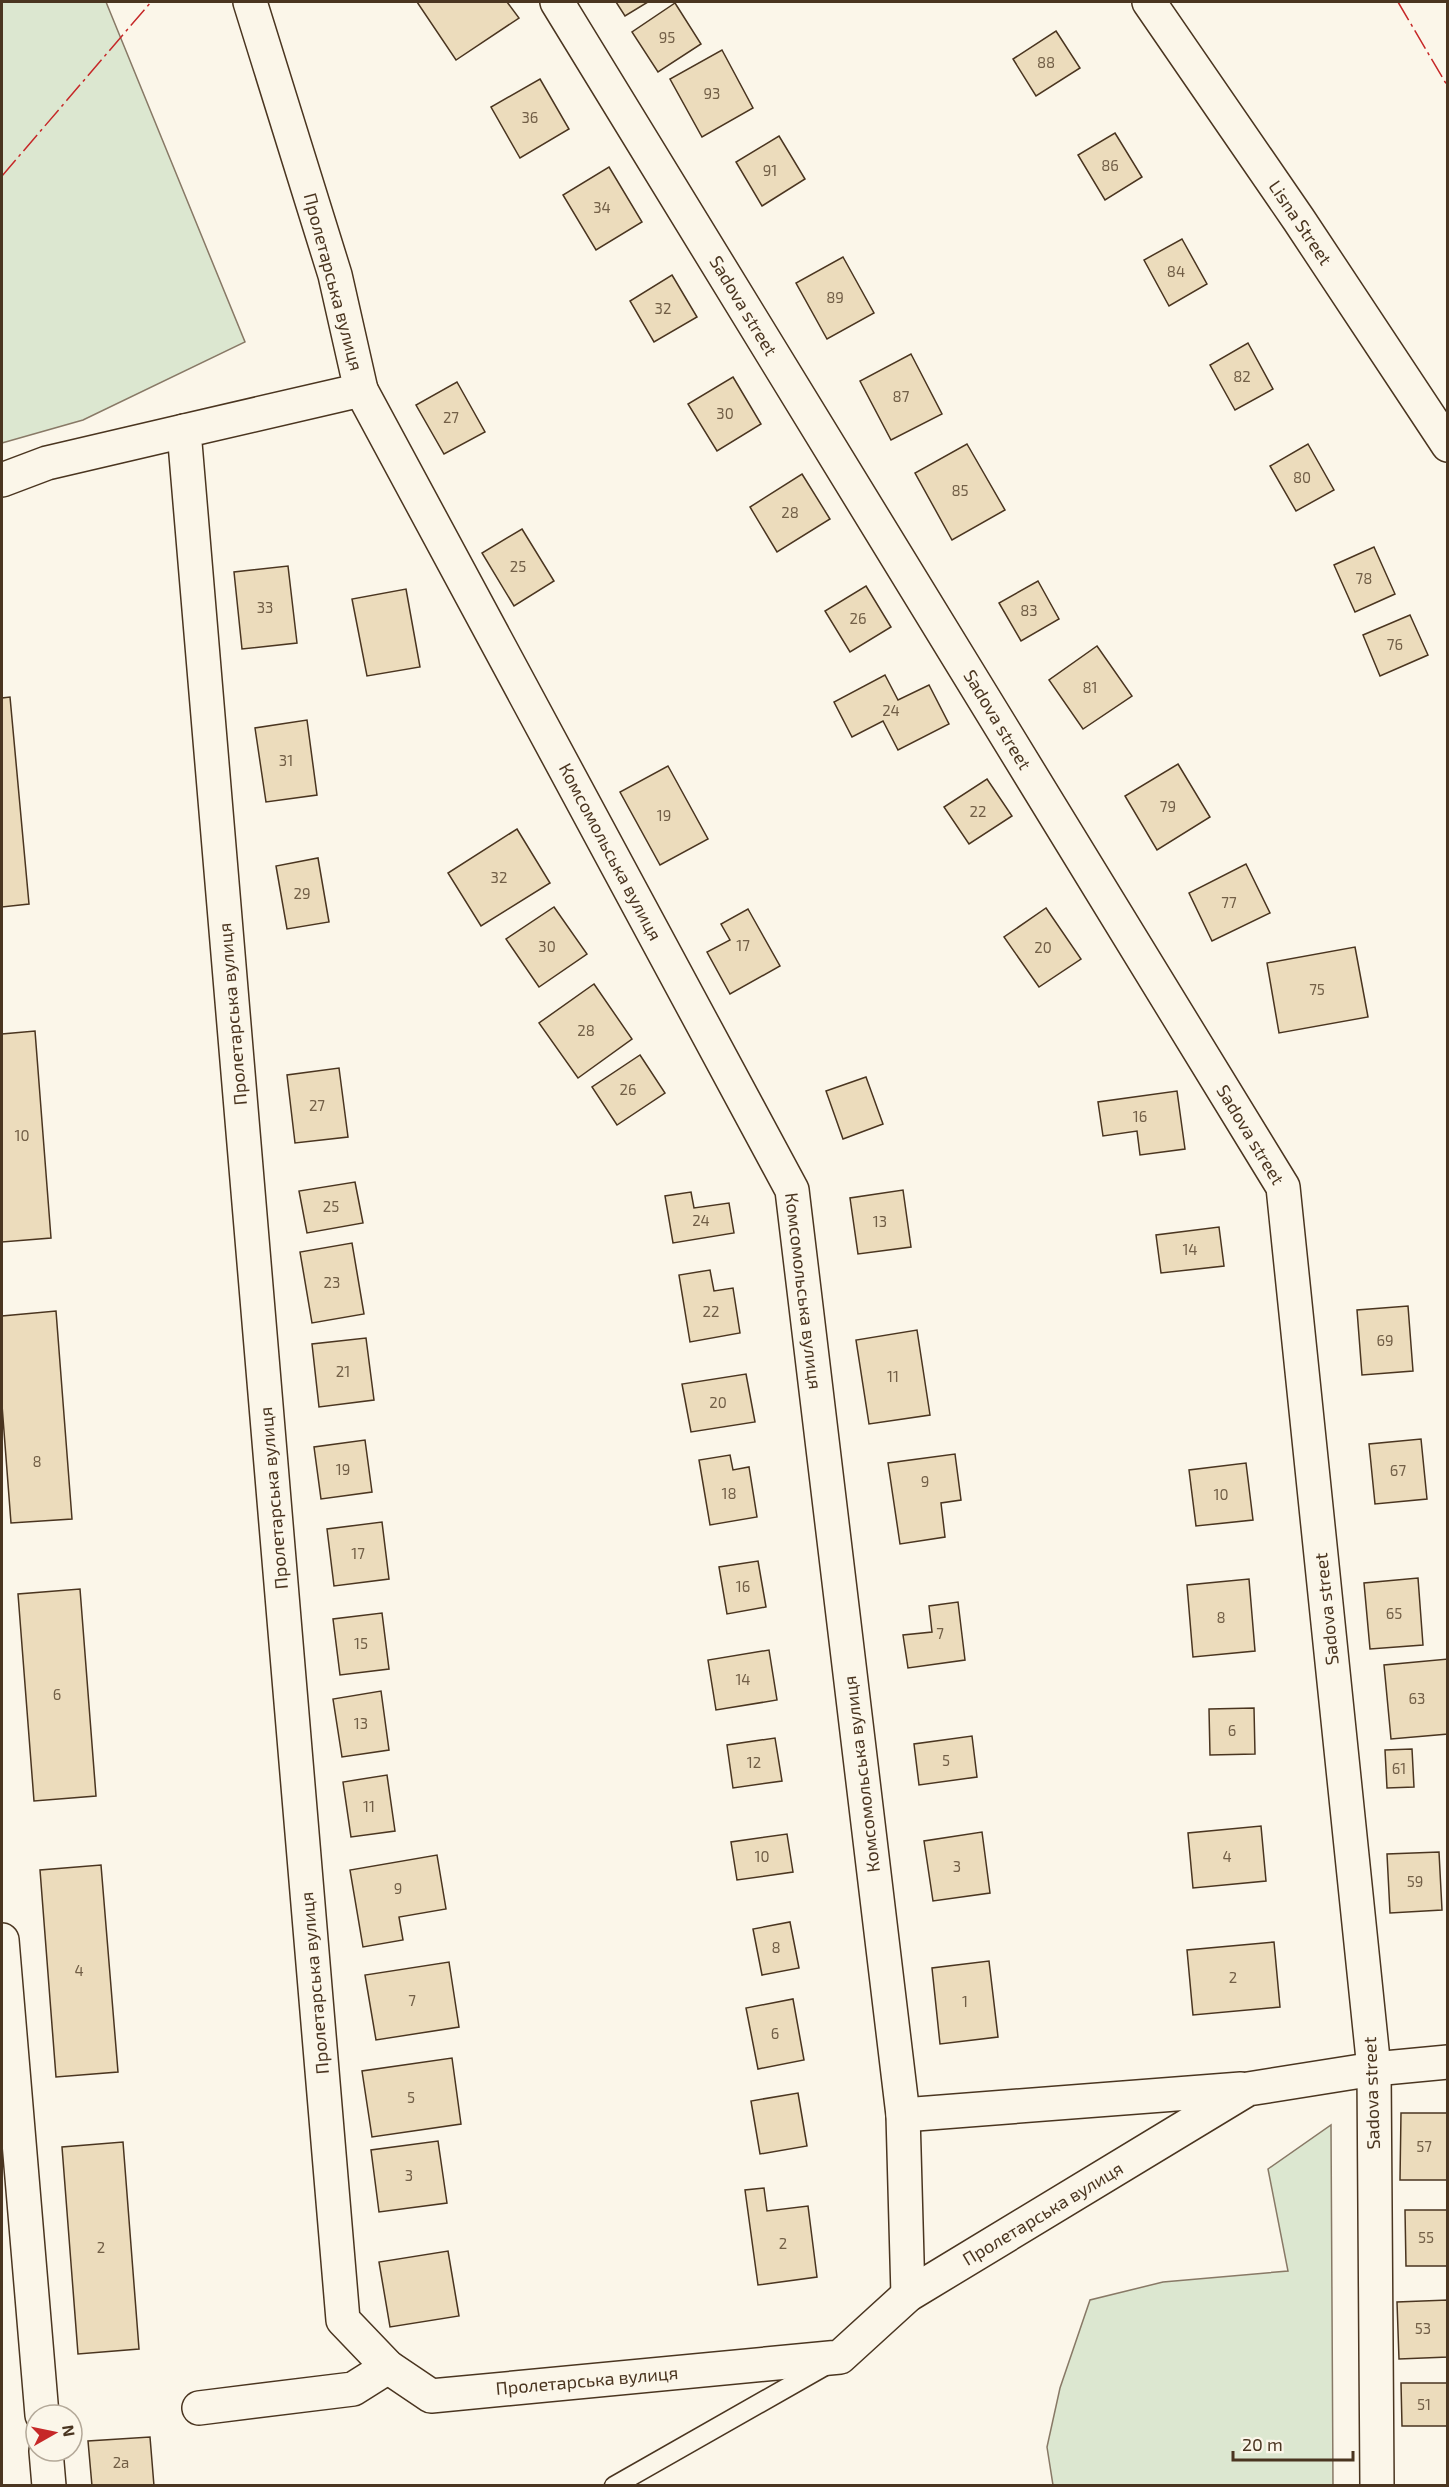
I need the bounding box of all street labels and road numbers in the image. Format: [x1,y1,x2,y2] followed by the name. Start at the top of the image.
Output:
[1265,176,1337,269] street label: Lisna Street
[300,190,368,373] street label: Пролетарська вулиця
[705,251,782,360] street label: Sadova street
[959,665,1036,774] street label: Sadova street
[555,759,667,944] street label: Комсомольська вулиця
[213,922,251,1106] street label: Пролетарська вулиця
[1212,1080,1289,1189] street label: Sadova street
[781,1191,827,1390] street label: Комсомольська вулиця
[254,1406,292,1590] street label: Пролетарська вулиця
[1309,1552,1343,1666] street label: Sadova street
[838,1675,884,1874] street label: Комсомольська вулиця
[295,1891,333,2075] street label: Пролетарська вулиця
[1358,2036,1384,2150] street label: Sadova street
[958,2157,1127,2270] street label: Пролетарська вулиця
[495,2361,679,2399] street label: Пролетарська вулиця

